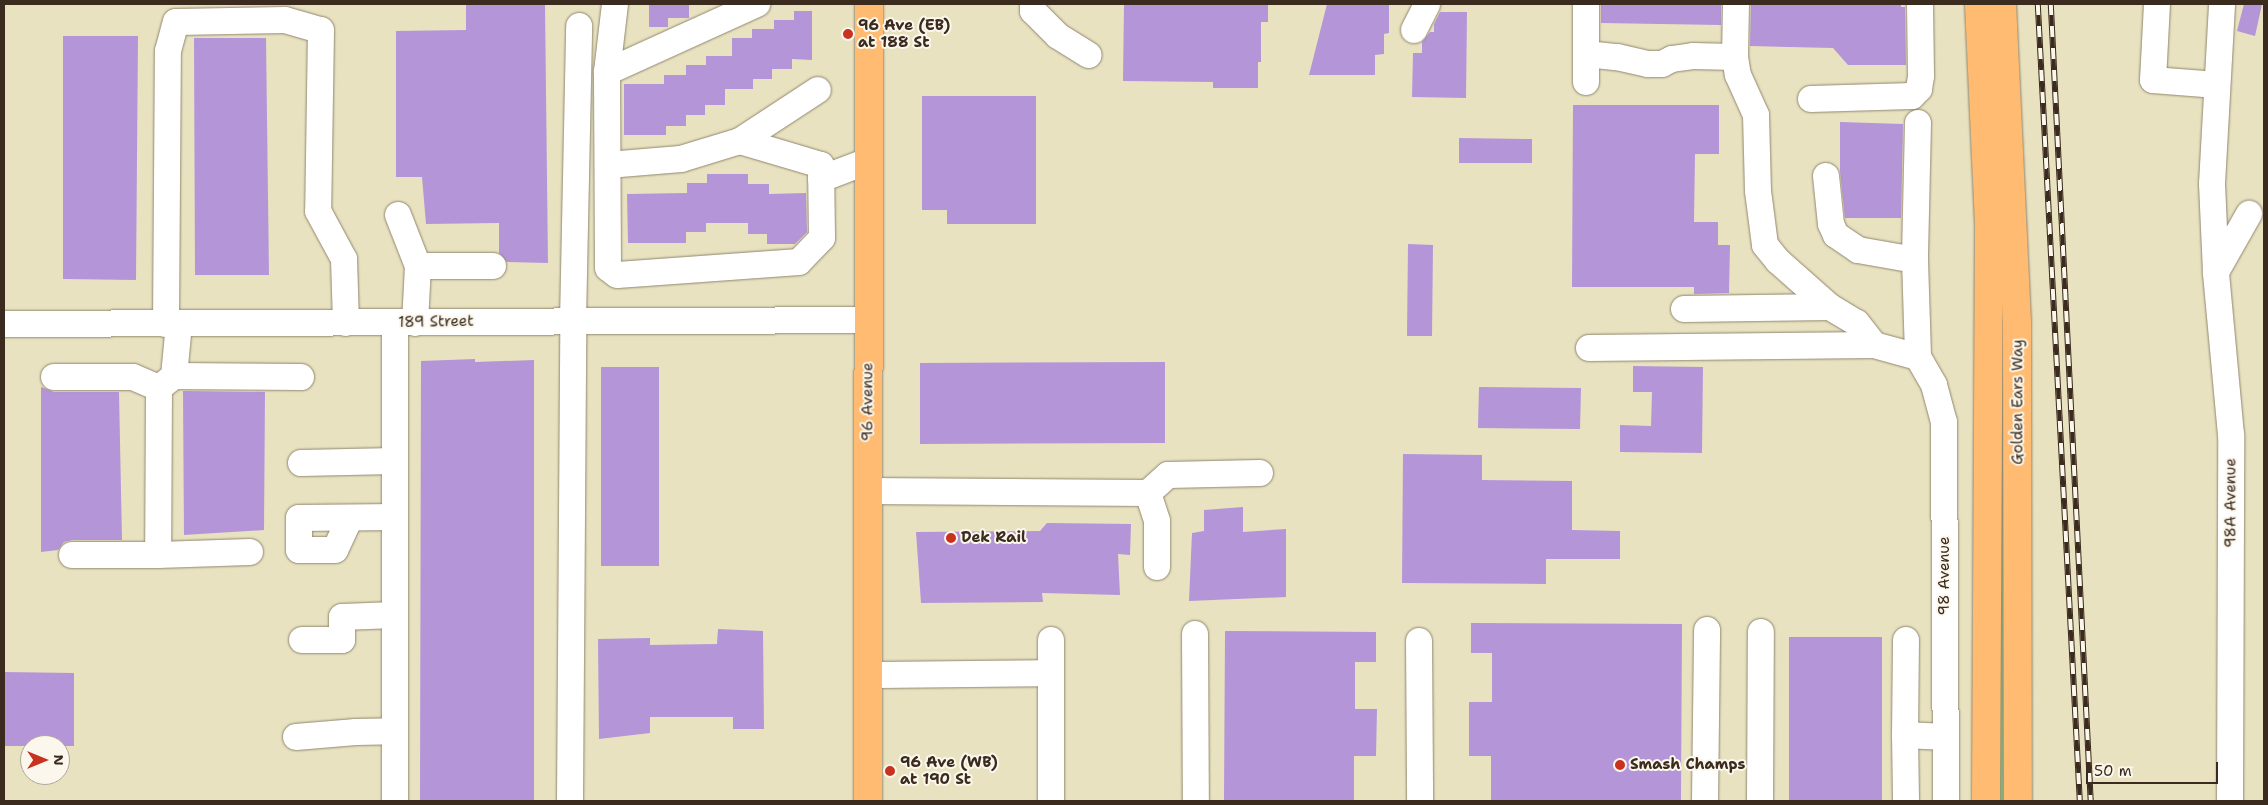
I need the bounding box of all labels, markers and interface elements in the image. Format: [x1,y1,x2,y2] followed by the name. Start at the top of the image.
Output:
[858,16,950,51] place label: 96 Ave (EB) at 188 St
[842,28,854,40] marker: 96 Ave (EB) at 188 St
[398,312,474,332] street label: 189 Street
[2009,339,2027,465] street label: Golden Ears Way
[859,363,877,441] street label: 96 Avenue
[2222,458,2240,548] street label: 98A Avenue
[961,529,1026,547] place label: Dek Rail
[945,532,957,544] marker: Dek Rail
[1936,537,1954,615] street label: 98 Avenue
[20,735,70,785] north arrow
[2088,752,2220,784] scale bar
[900,753,998,788] place label: 96 Ave (WB) at 190 St
[50,754,68,766] text: N
[1630,756,1745,774] place label: Smash Champs
[1614,759,1626,771] marker: Smash Champs
[2094,761,2132,781] text: 50 m
[884,765,896,777] marker: 96 Ave (WB) at 190 St

